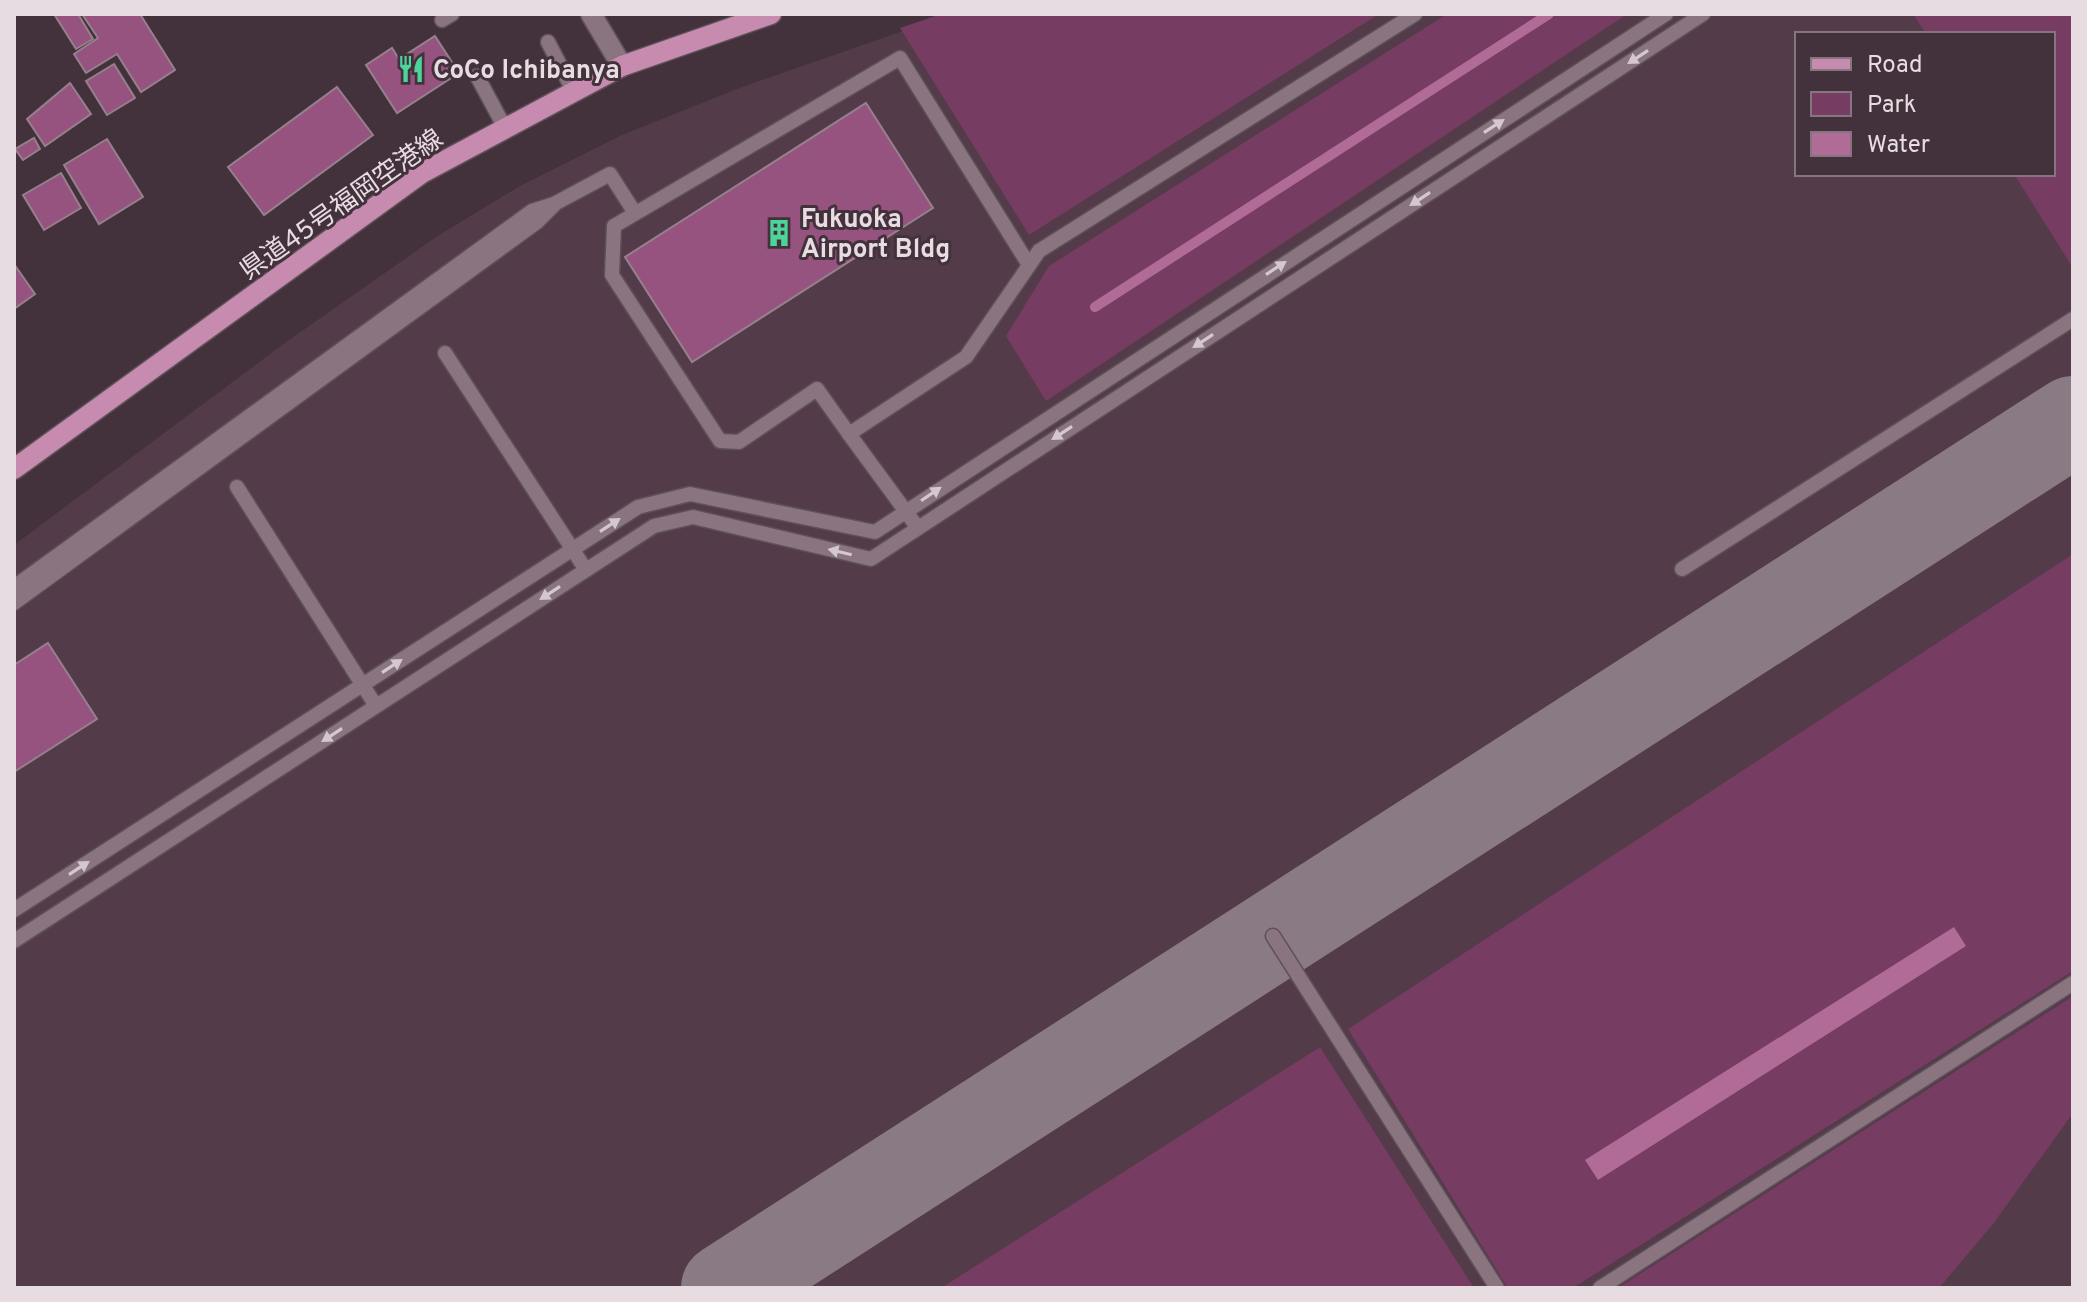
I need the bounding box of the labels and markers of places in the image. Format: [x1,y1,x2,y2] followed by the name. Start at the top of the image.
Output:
[396,54,426,84] restaurant icon: CoCo Ichibanya
[433,55,620,88] place label: CoCo Ichibanya
[801,204,950,267] place label: Fukuoka Airport Bldg
[764,218,794,248] building icon: Fukuoka Airport Bldg

